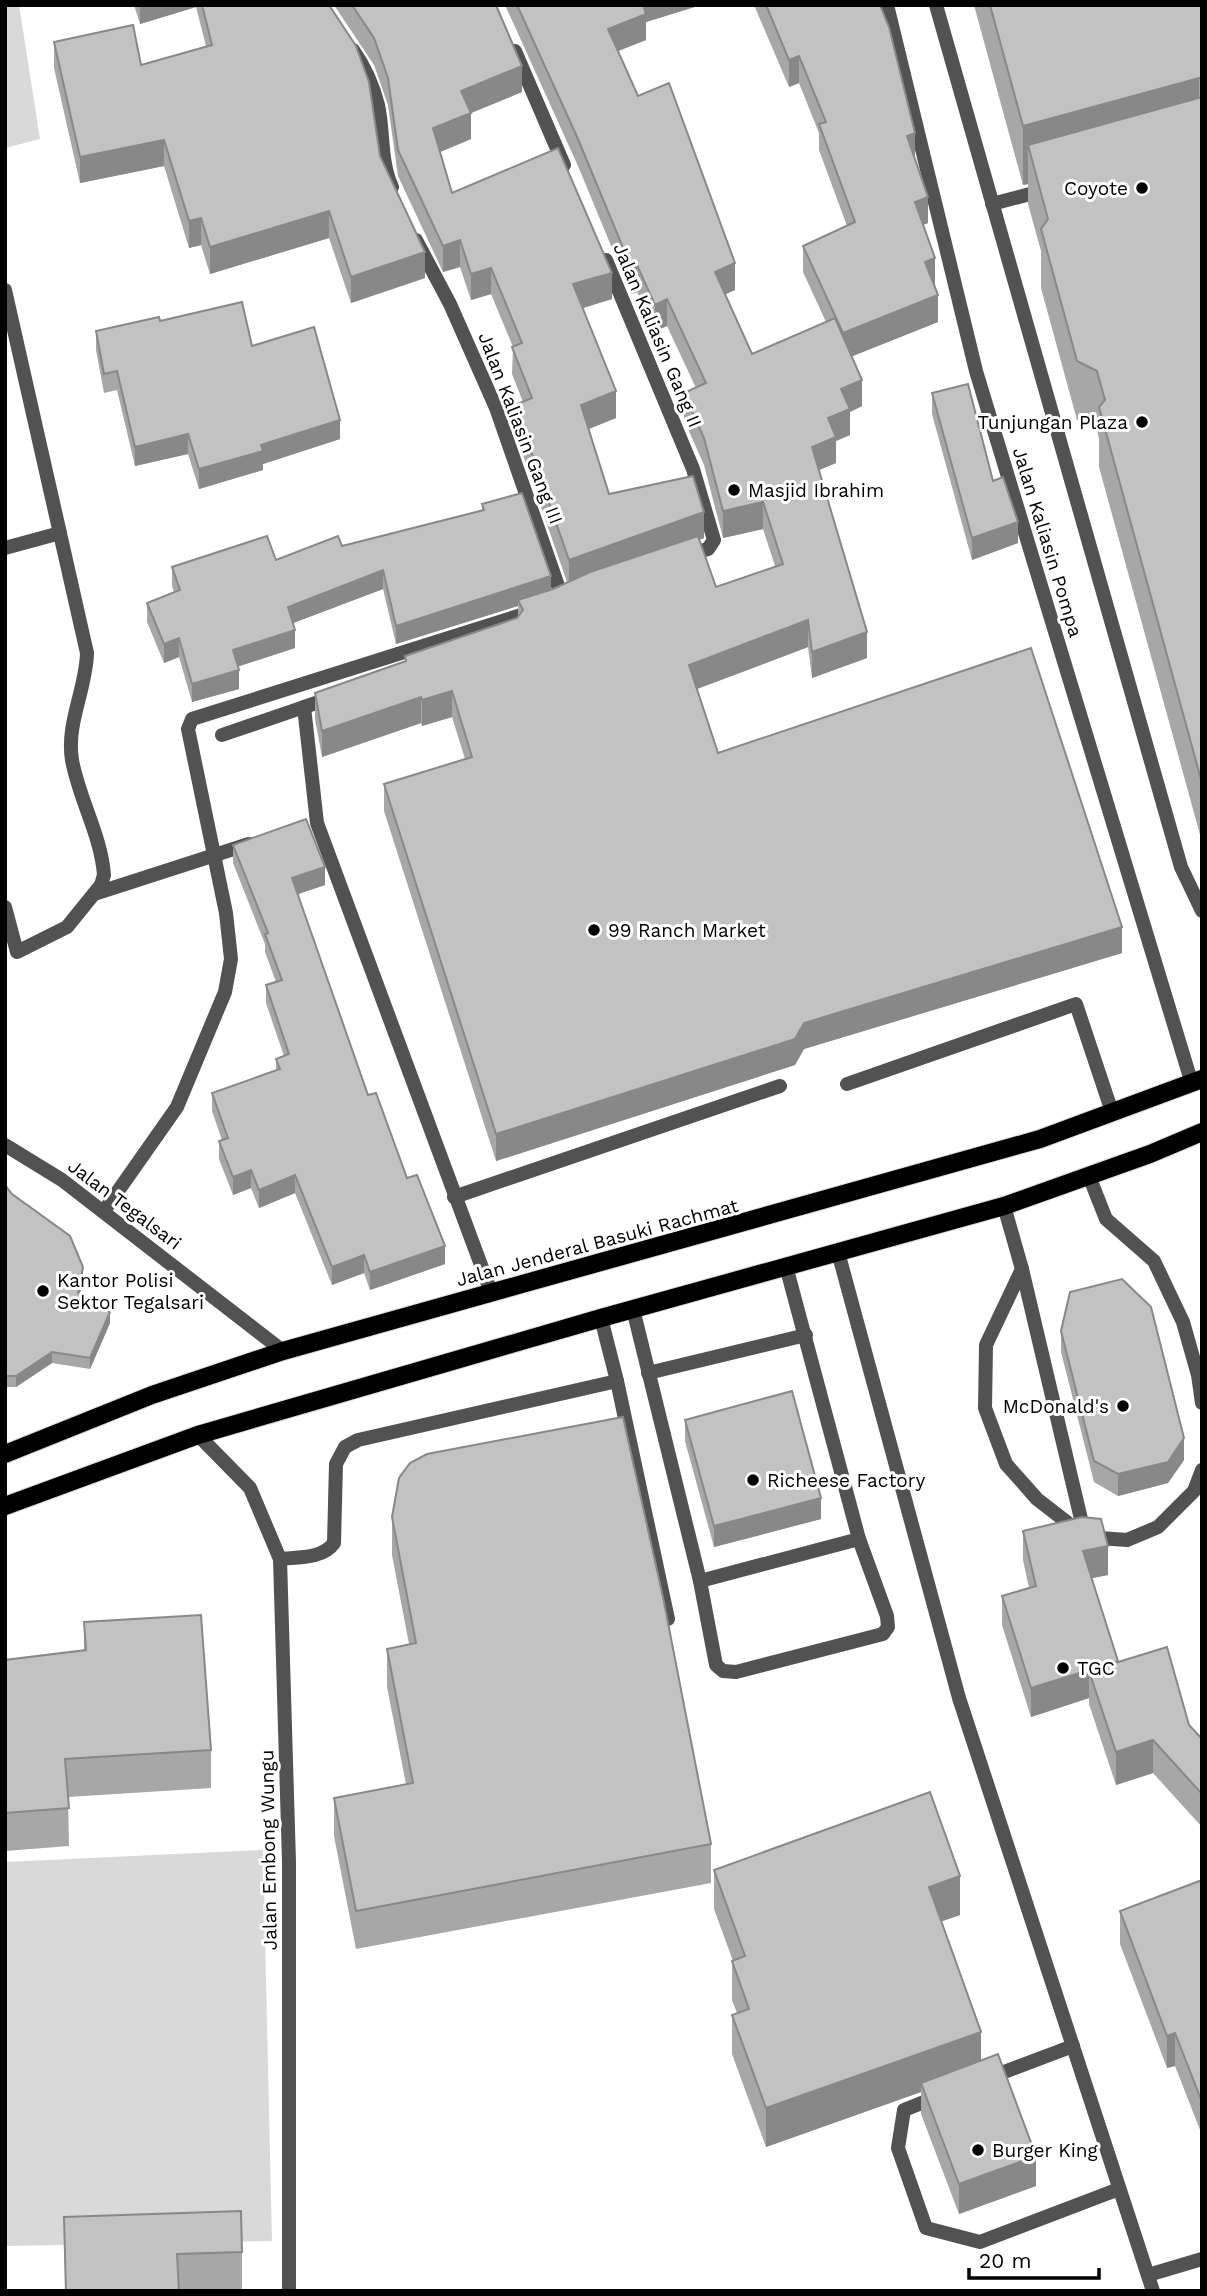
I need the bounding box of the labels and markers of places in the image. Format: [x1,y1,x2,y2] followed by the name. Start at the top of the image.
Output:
[1064,177,1128,200] place label: Coyote
[1134,180,1150,196] marker: Coyote
[978,411,1128,434] place label: Tunjungan Plaza
[1134,414,1150,430] marker: Tunjungan Plaza
[748,479,884,502] place label: Masjid Ibrahim
[726,482,742,498] marker: Masjid Ibrahim
[608,919,766,942] place label: 99 Ranch Market
[586,922,602,938] marker: 99 Ranch Market
[57,1269,204,1314] place label: Kantor Polisi Sektor Tegalsari
[35,1283,51,1299] marker: Kantor Polisi Sektor Tegalsari
[1003,1395,1109,1418] place label: McDonald's
[1115,1398,1131,1414] marker: McDonald's
[767,1469,926,1492] place label: Richeese Factory
[745,1472,761,1488] marker: Richeese Factory
[1077,1657,1115,1680] place label: TGC
[1055,1660,1071,1676] marker: TGC
[992,2139,1099,2162] place label: Burger King
[970,2142,986,2158] marker: Burger King

